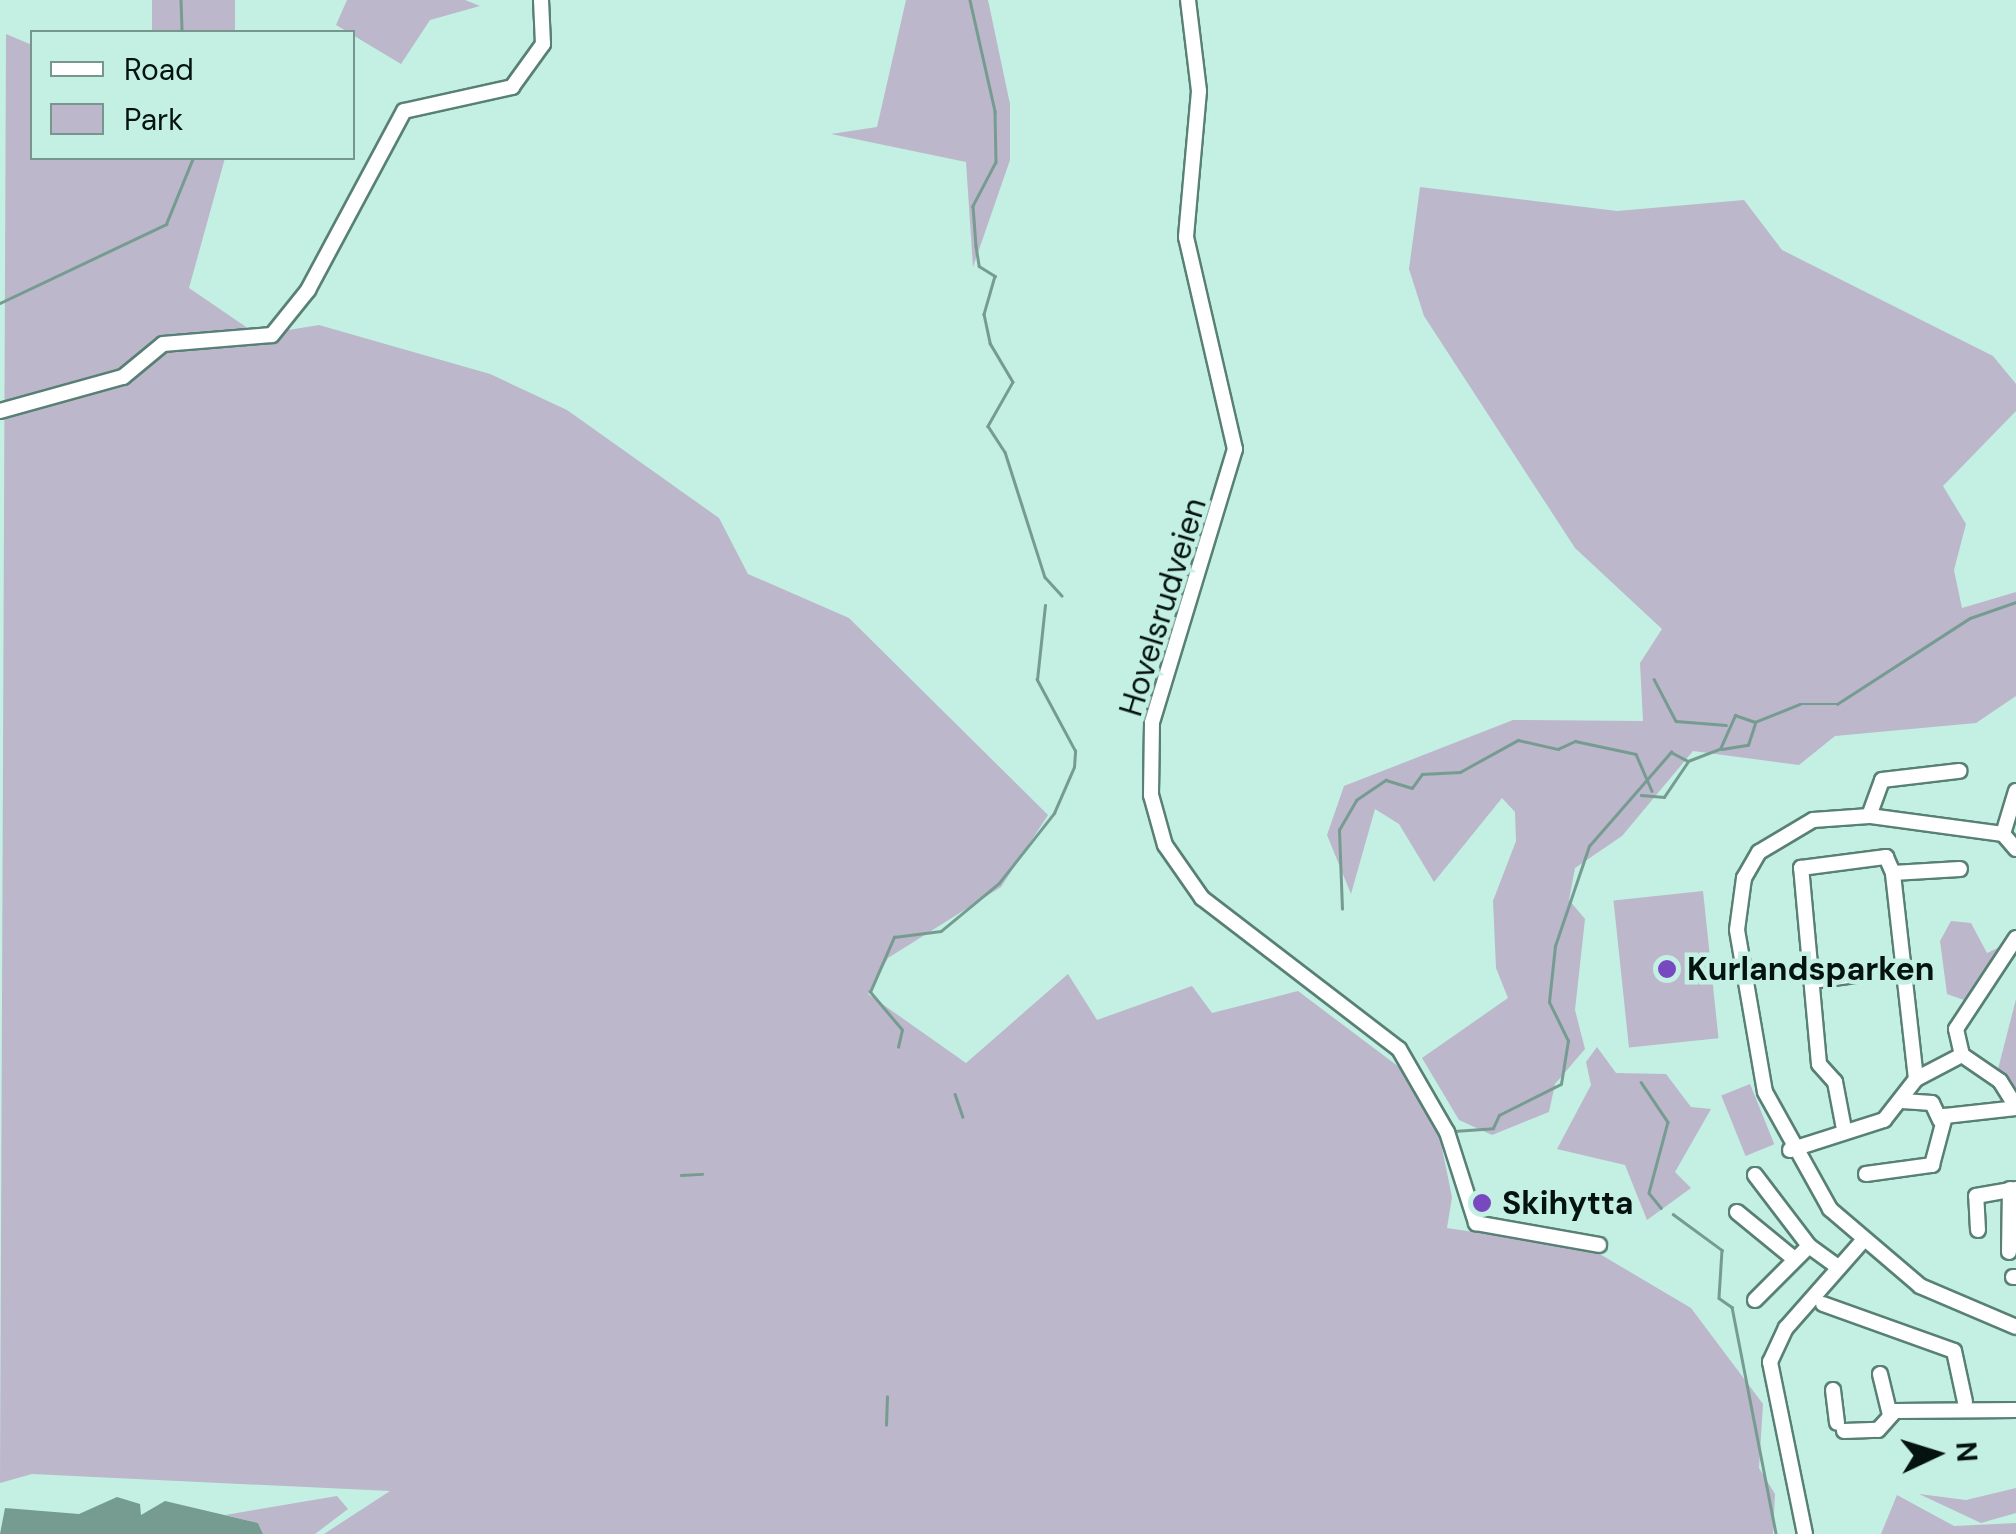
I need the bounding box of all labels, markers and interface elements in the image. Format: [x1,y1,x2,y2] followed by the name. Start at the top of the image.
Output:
[30,30,355,160] legend
[124,50,194,89] text: Road
[124,100,183,139] text: Park
[1112,493,1214,721] street label: Hovelsrudveien
[1687,950,1934,988] place label: Kurlandsparken
[1656,958,1678,980] marker: Kurlandsparken
[1502,1184,1634,1222] place label: Skihytta
[1471,1192,1493,1214] marker: Skihytta
[1886,1404,1986,1504] north arrow
[1947,1440,1986,1463] text: N

